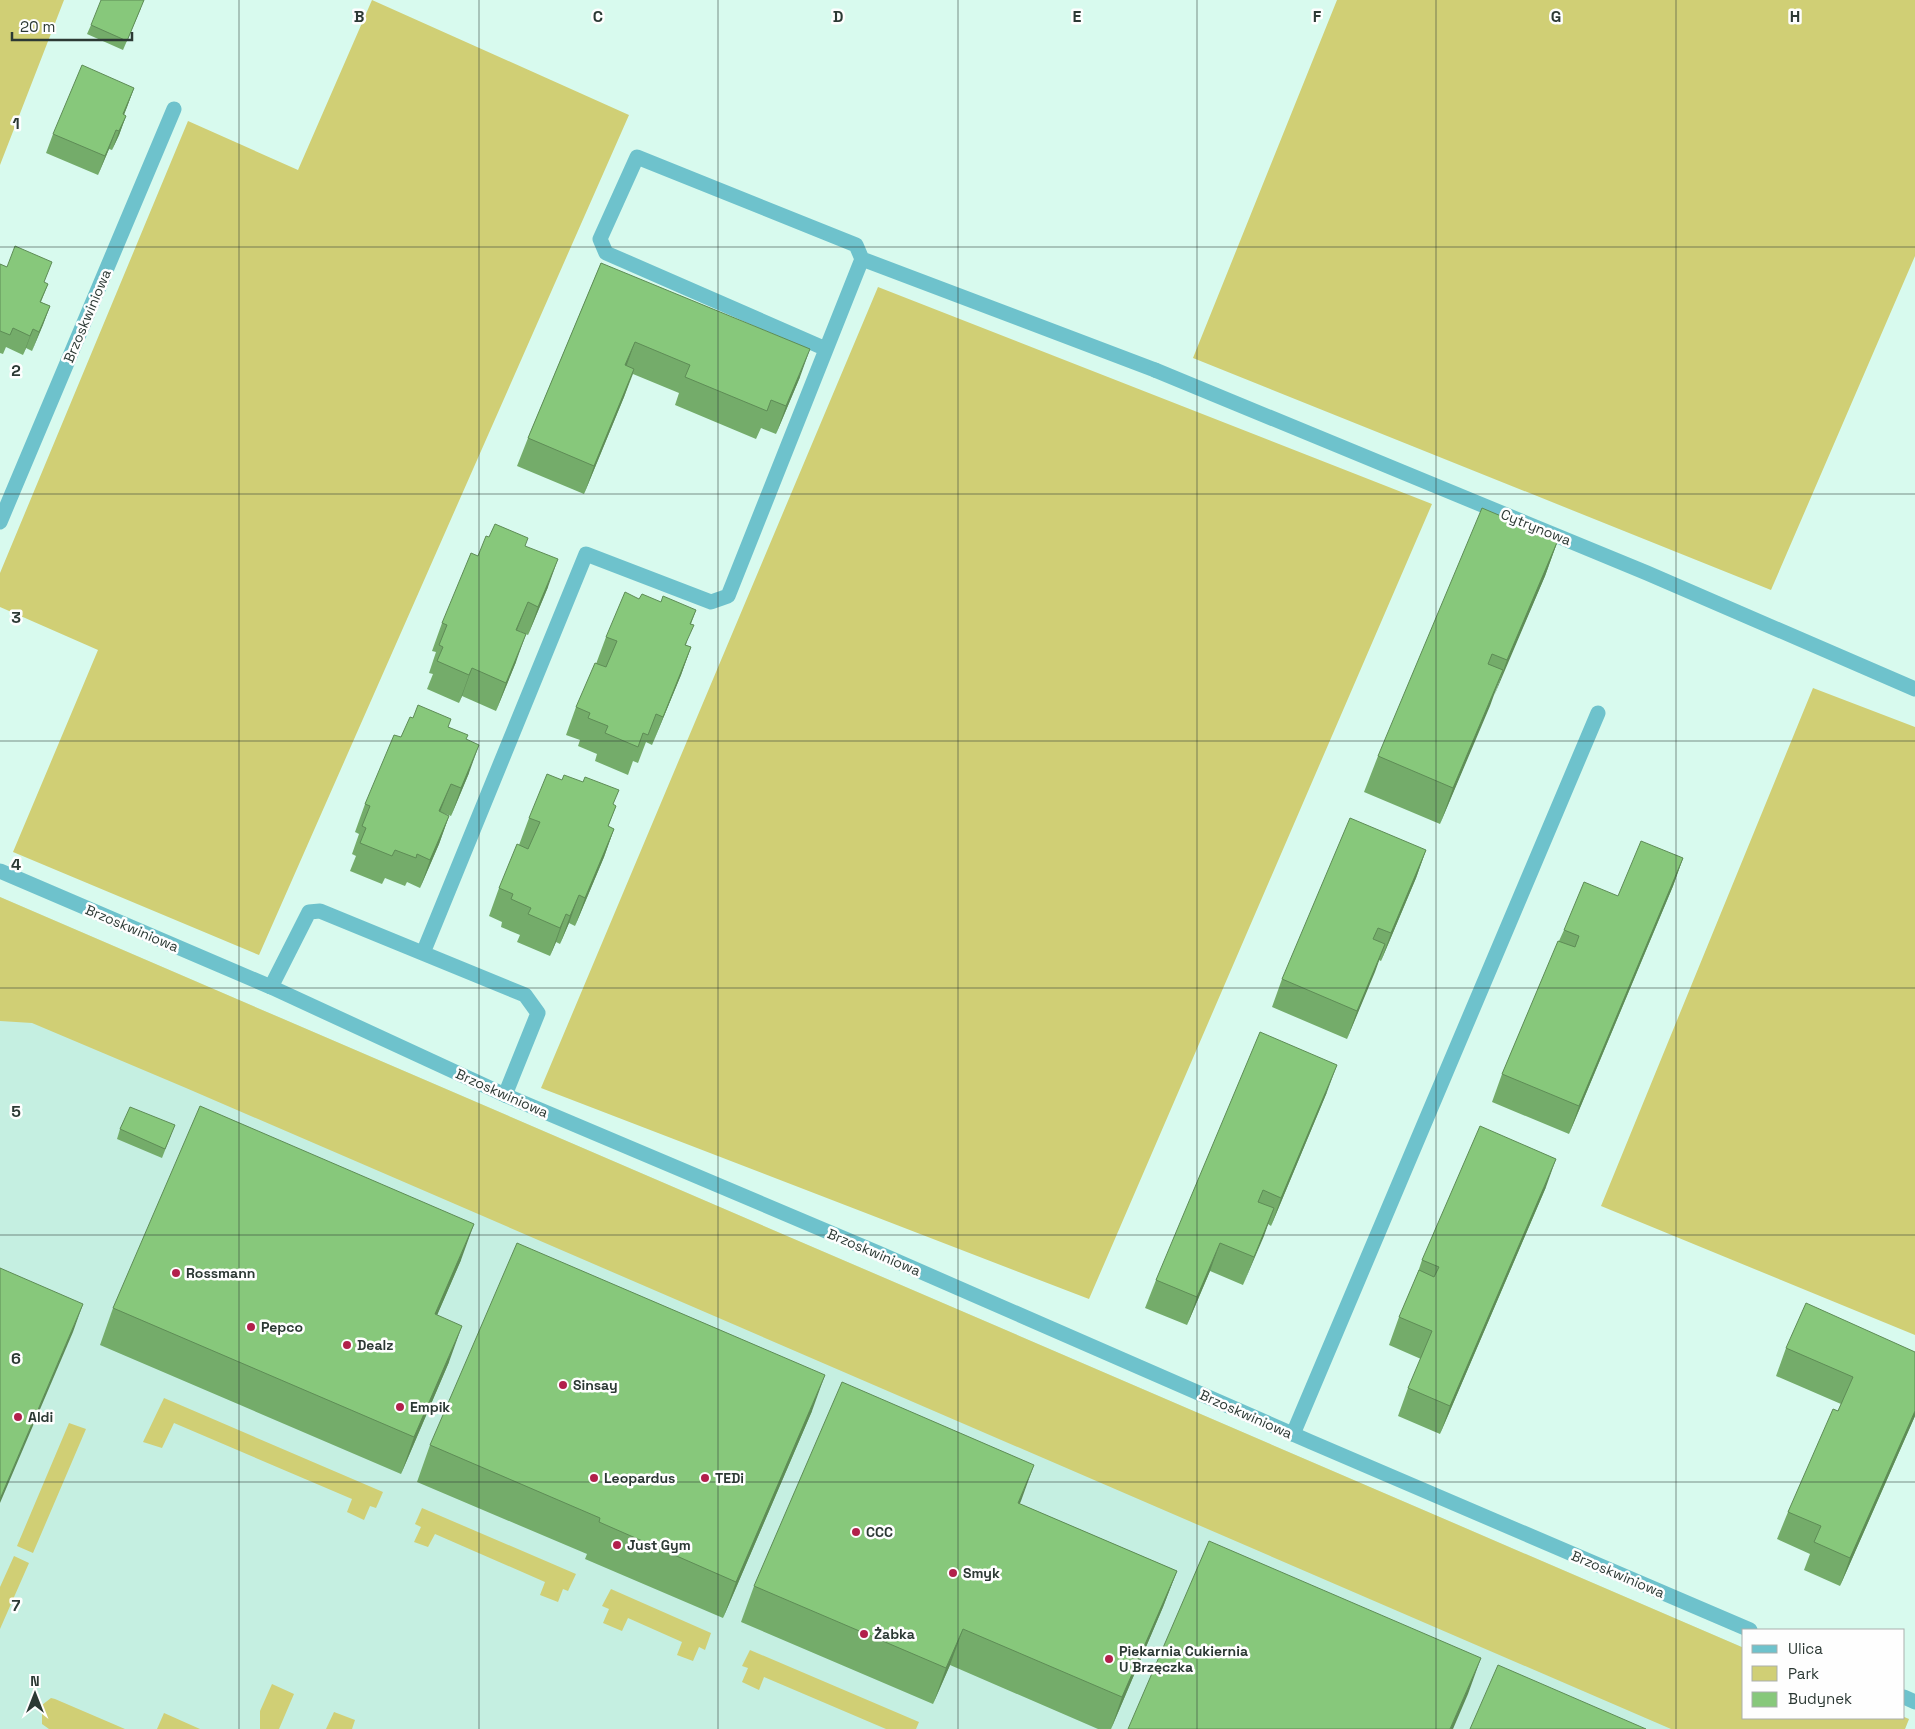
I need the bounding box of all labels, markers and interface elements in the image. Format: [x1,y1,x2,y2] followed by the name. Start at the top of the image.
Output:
[354,6,364,27] text: B
[593,6,603,27] text: C
[833,6,843,27] text: D
[1073,6,1082,27] text: E
[1313,6,1322,27] text: F
[1551,6,1561,27] text: G
[1790,6,1800,27] text: H
[12,10,132,42] scale bar
[20,17,55,36] text: 20 m
[12,113,20,134] text: 1
[59,267,115,365] street label: Brzoskwiniowa
[11,360,21,381] text: 2
[1498,505,1574,549] street label: Cytrynowa
[11,607,21,628] text: 3
[11,854,21,875] text: 4
[83,900,181,956] street label: Brzoskwiniowa
[453,1065,551,1121] street label: Brzoskwiniowa
[11,1101,21,1122] text: 5
[825,1224,923,1280] street label: Brzoskwiniowa
[186,1264,255,1282] place label: Rossmann
[170,1267,182,1279] marker: Rossmann
[261,1318,303,1336] place label: Pepco
[245,1321,257,1333] marker: Pepco
[357,1336,393,1354] place label: Dealz
[341,1339,353,1351] marker: Dealz
[11,1348,21,1369] text: 6
[573,1376,618,1394] place label: Sinsay
[557,1379,569,1391] marker: Sinsay
[1197,1386,1295,1442] street label: Brzoskwiniowa
[410,1398,450,1416] place label: Empik
[394,1401,406,1413] marker: Empik
[28,1408,53,1426] place label: Aldi
[12,1411,24,1423] marker: Aldi
[604,1469,675,1487] place label: Leopardus
[715,1469,744,1487] place label: TEDi
[588,1472,600,1484] marker: Leopardus
[699,1472,711,1484] marker: TEDi
[866,1523,893,1541] place label: CCC
[850,1526,862,1538] marker: CCC
[627,1536,691,1554] place label: Just Gym
[611,1539,623,1551] marker: Just Gym
[1569,1546,1667,1602] street label: Brzoskwiniowa
[963,1564,1000,1582] place label: Smyk
[947,1567,959,1579] marker: Smyk
[12,1595,21,1616] text: 7
[874,1625,915,1643] place label: Żabka
[858,1628,870,1640] marker: Żabka
[1742,1629,1905,1719] legend
[1788,1639,1823,1658] text: Ulica
[1119,1642,1248,1676] place label: Piekarnia Cukiernia U Brzęczka
[1103,1653,1115,1665] marker: Piekarnia Cukiernia U Brzęczka
[1788,1664,1819,1683] text: Park
[10,1669,60,1719] north arrow
[30,1672,40,1690] text: N
[1788,1689,1852,1708] text: Budynek

